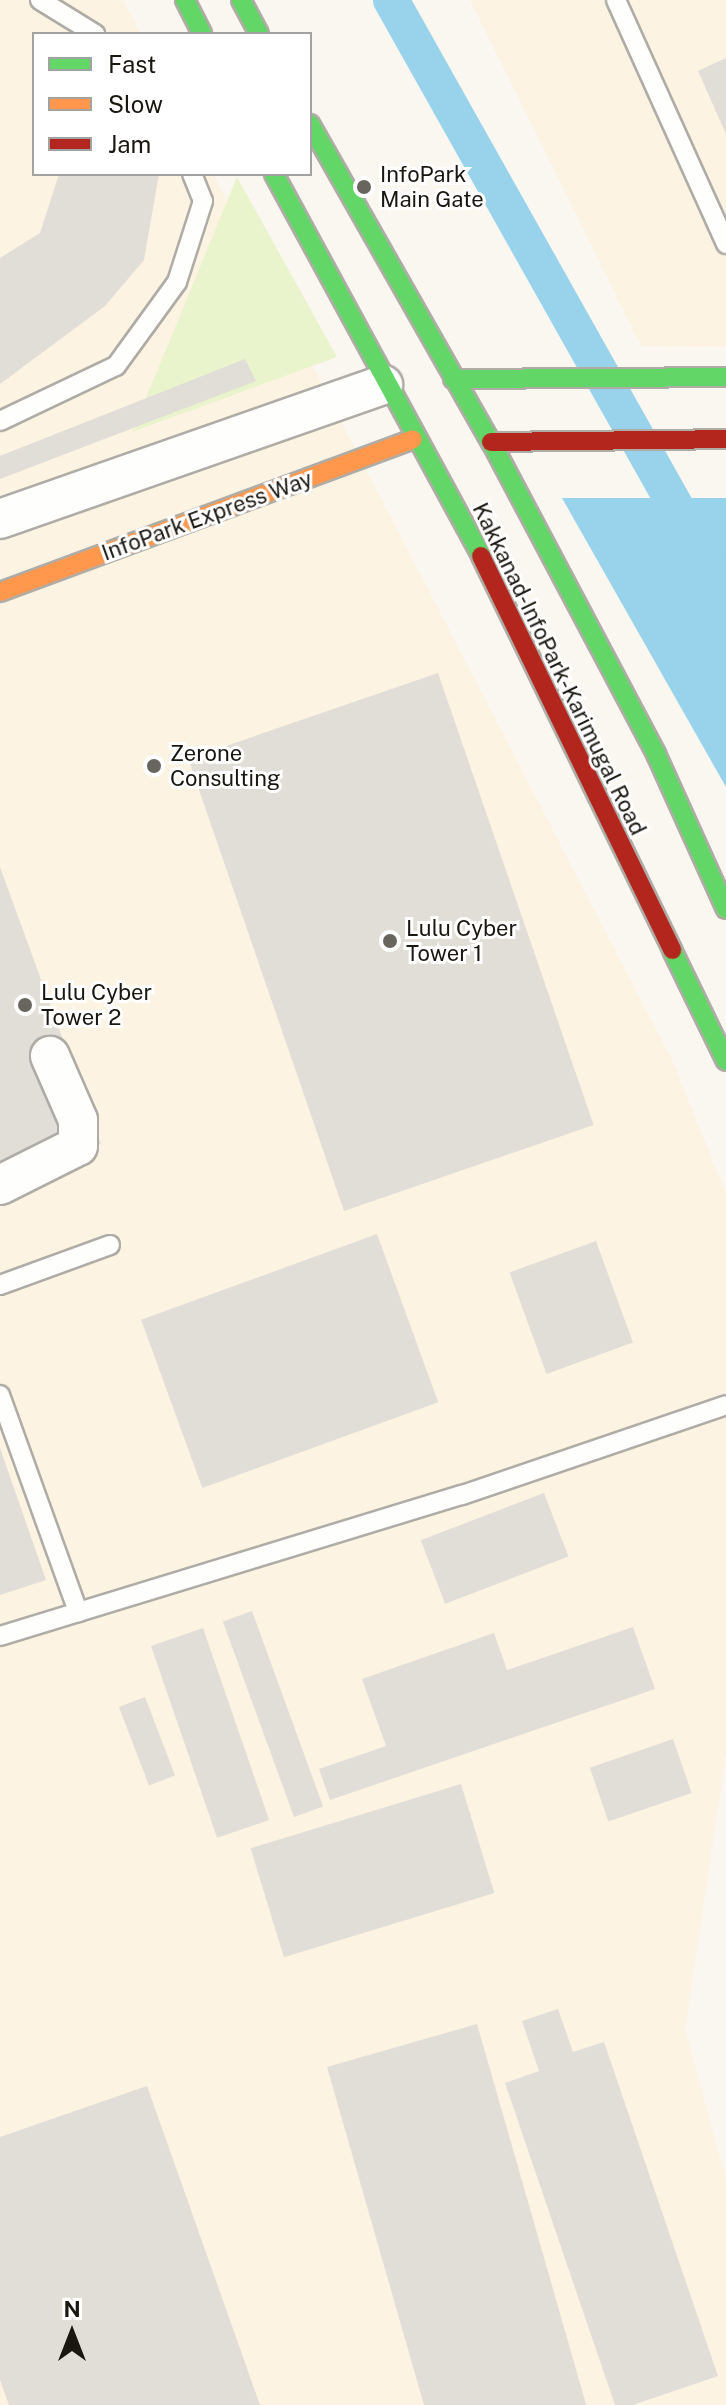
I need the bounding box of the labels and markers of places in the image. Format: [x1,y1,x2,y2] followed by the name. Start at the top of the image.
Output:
[380,161,484,212] place label: InfoPark Main Gate
[355,178,373,196] marker: InfoPark Main Gate
[170,740,281,792] place label: Zerone Consulting
[145,757,163,775] marker: Zerone Consulting
[406,915,517,966] place label: Lulu Cyber Tower 1
[381,932,399,950] marker: Lulu Cyber Tower 1
[41,979,152,1030] place label: Lulu Cyber Tower 2
[16,996,34,1014] marker: Lulu Cyber Tower 2

